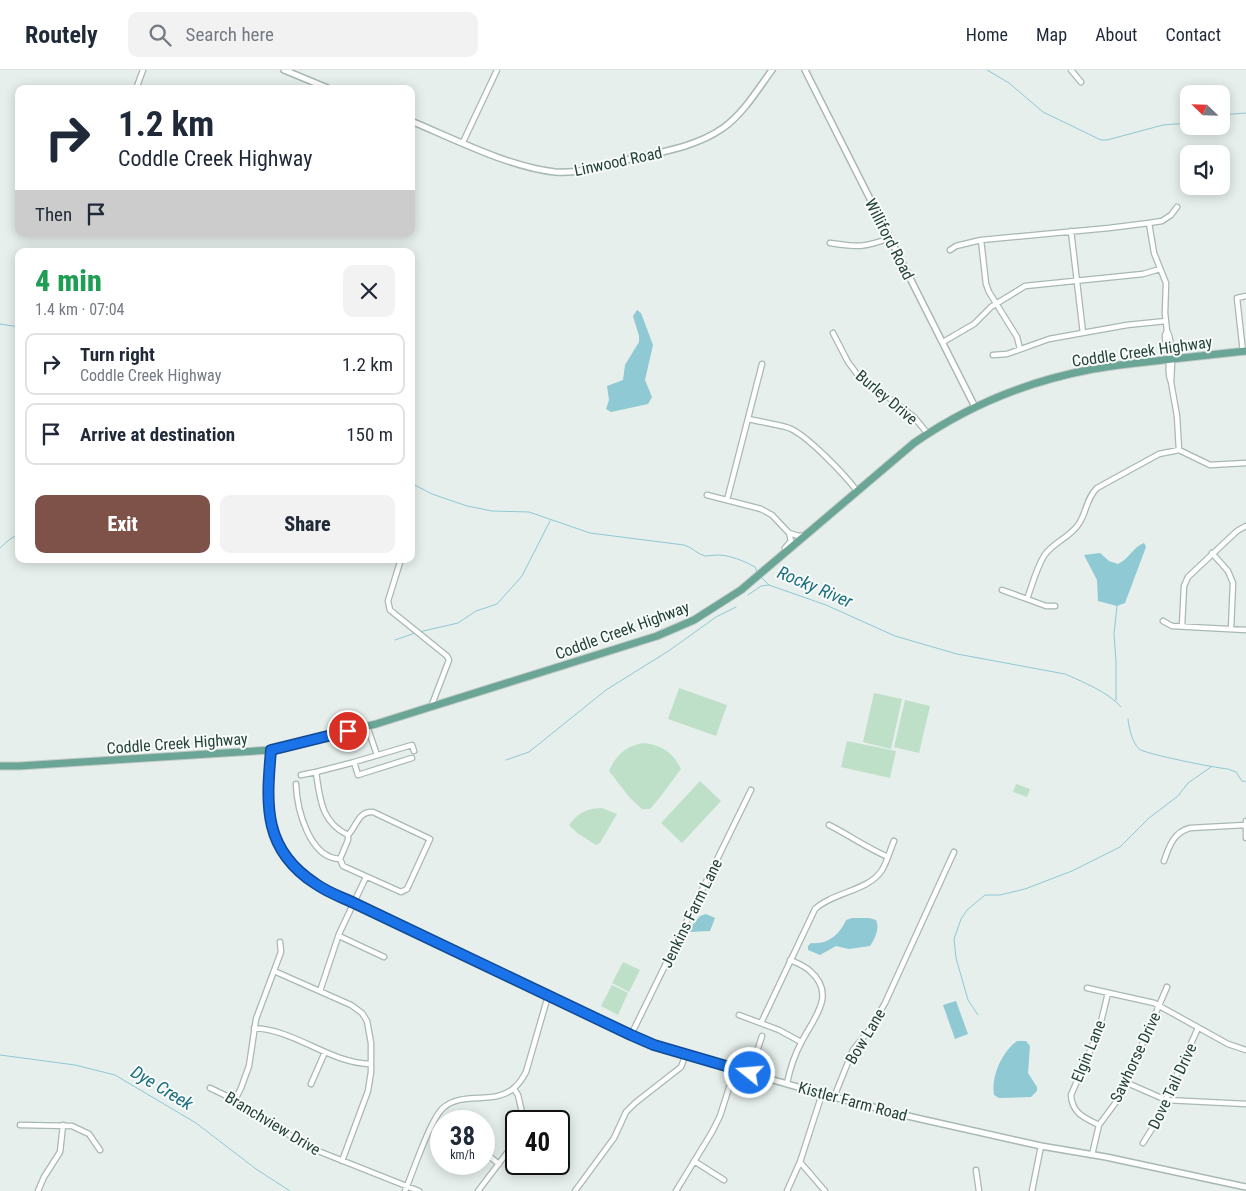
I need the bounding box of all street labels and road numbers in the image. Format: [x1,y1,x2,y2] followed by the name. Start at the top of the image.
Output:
[572,143,664,180] street label: Linwood Road
[861,196,918,283] street label: Williford Road
[1071,332,1214,371] street label: Coddle Creek Highway
[852,366,921,429] street label: Burley Drive
[553,597,692,664] street label: Coddle Creek Highway
[106,729,249,758] street label: Coddle Creek Highway
[657,856,726,971] street label: Jenkins Farm Lane
[841,1005,889,1067] street label: Bow Lane
[1106,1009,1165,1105] street label: Sawhorse Drive
[1067,1017,1109,1085] street label: Elgin Lane
[1144,1040,1201,1132] street label: Dove Tail Drive
[796,1078,909,1125] street label: Kistler Farm Road
[222,1088,324,1159] street label: Branchview Drive

